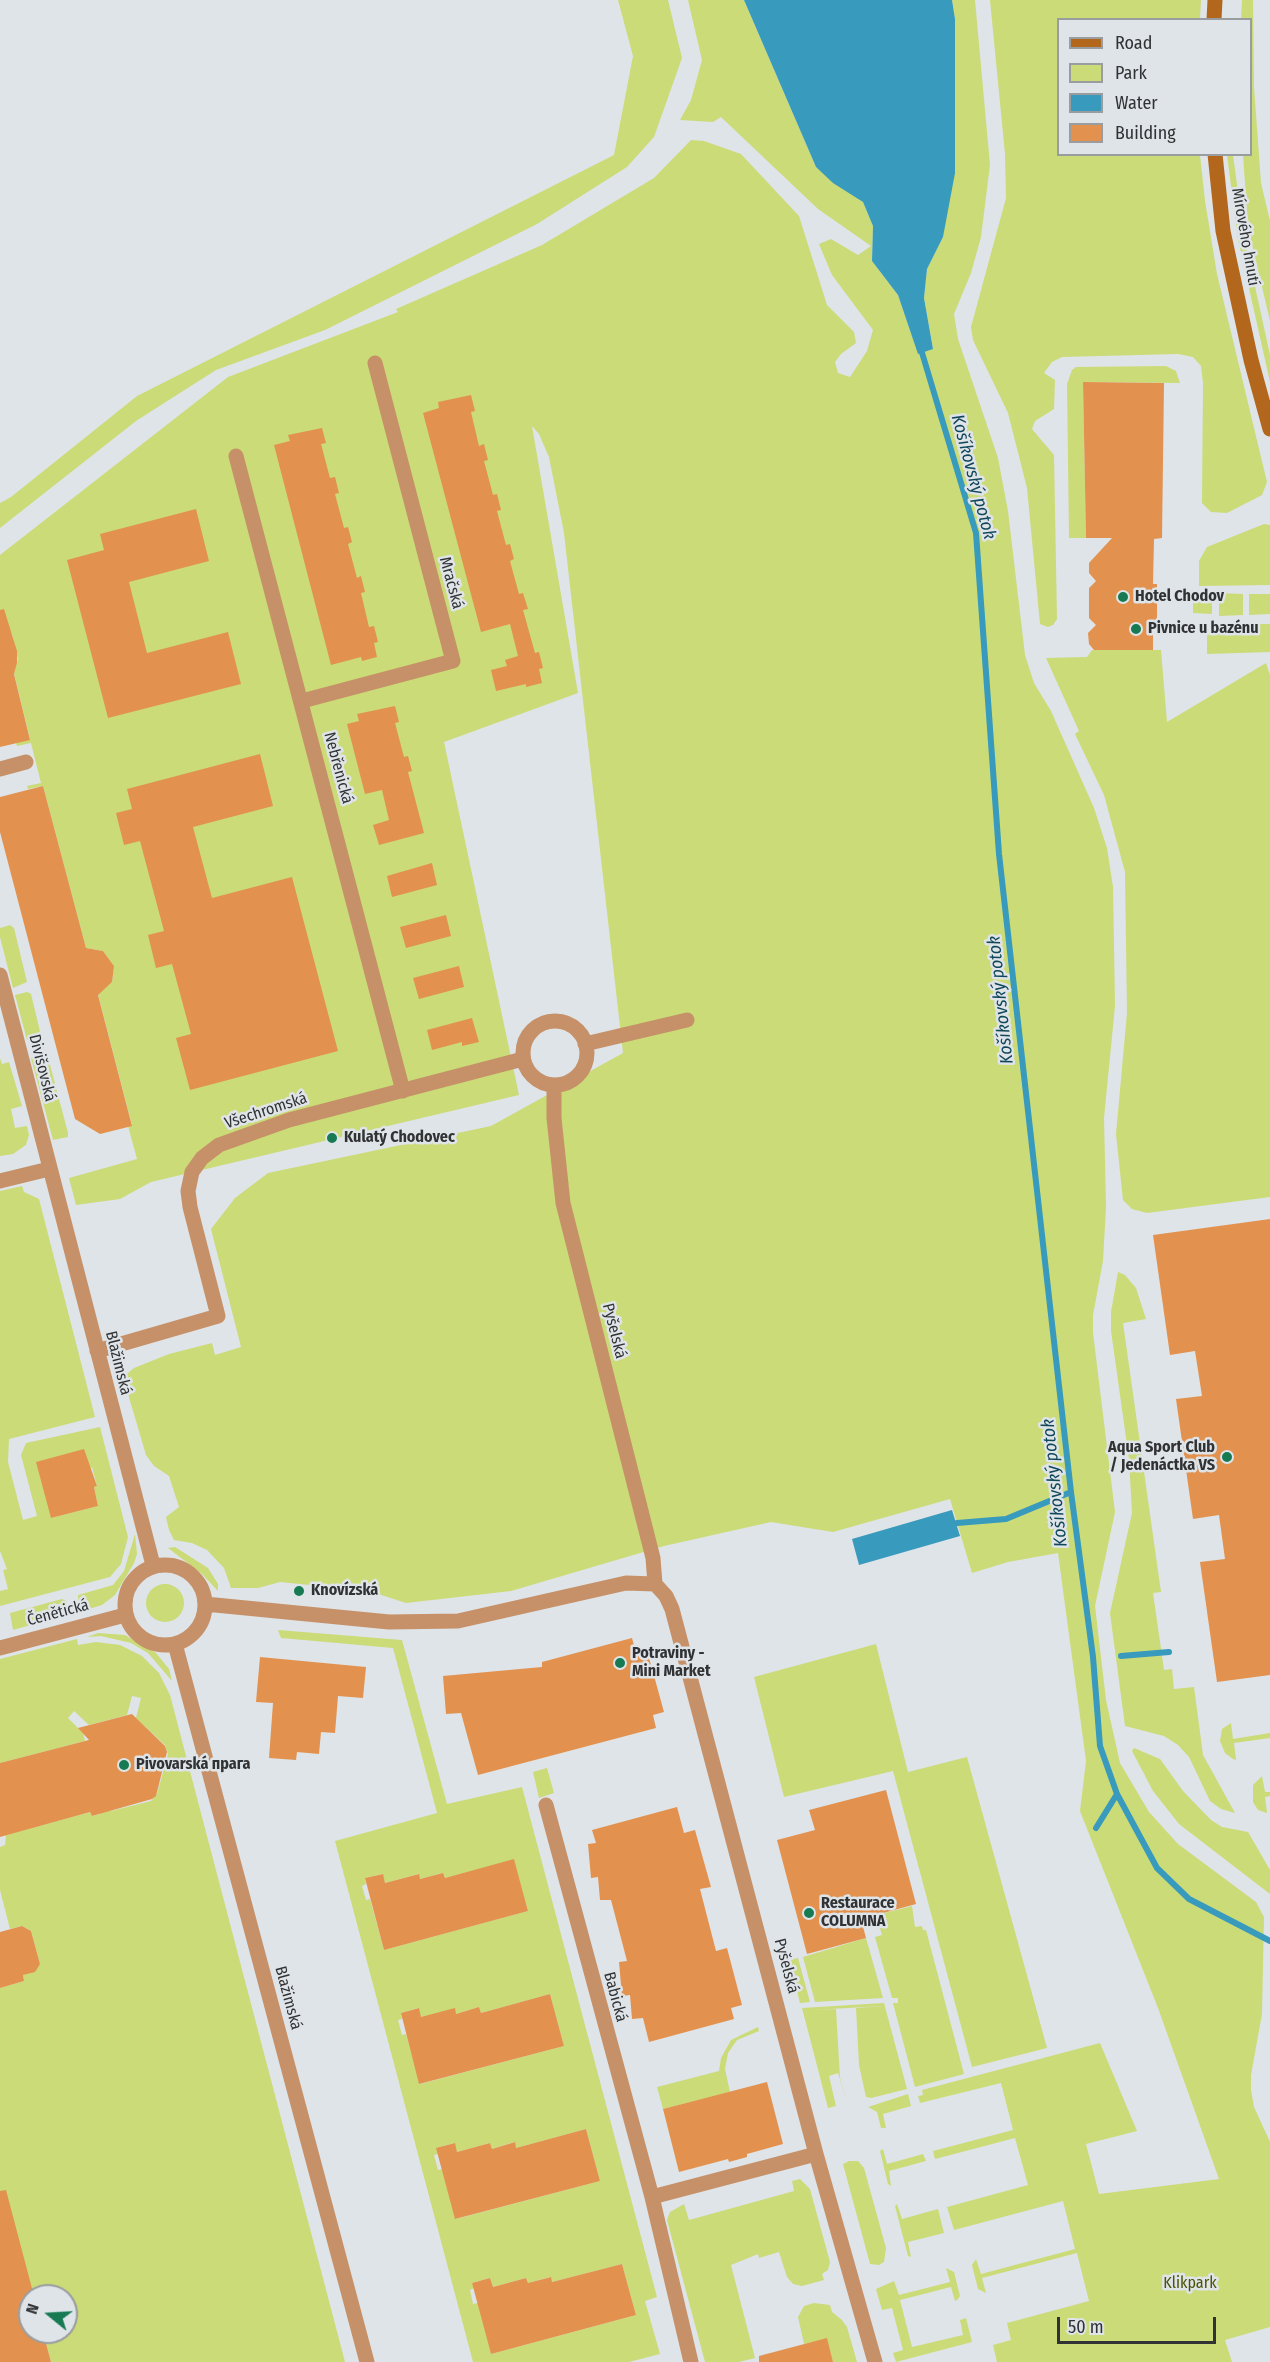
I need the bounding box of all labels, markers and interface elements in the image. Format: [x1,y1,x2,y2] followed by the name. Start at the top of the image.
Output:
[1057,18,1252,156] legend
[1115,32,1152,54] text: Road
[1115,62,1147,84] text: Park
[1115,92,1158,114] text: Water
[1115,122,1176,144] text: Building
[1227,187,1263,287] street label: Mírového hnutí
[946,412,1000,542] water label: Košíkovský potok
[435,555,467,611] street label: Mračská
[1135,587,1224,607] place label: Hotel Chodov
[1116,590,1130,604] marker: Hotel Chodov
[1148,619,1258,639] place label: Pivnice u bazénu
[1129,622,1143,636] marker: Pivnice u bazénu
[319,730,357,806] street label: Nebřenická
[984,935,1018,1065] water label: Košíkovský potok
[24,1032,60,1104] street label: Divišovská
[222,1089,310,1133] street label: Všechromská
[344,1128,455,1148] place label: Kulatý Chodovec
[325,1131,339,1145] marker: Kulatý Chodovec
[598,1301,630,1361] street label: Pyšelská
[101,1329,135,1397] street label: Blažimská
[1038,1418,1072,1548] water label: Košíkovský potok
[1108,1438,1215,1476] place label: Aqua Sport Club / Jedenáctka VS
[1220,1450,1234,1464] marker: Aqua Sport Club / Jedenáctka VS
[311,1581,378,1601] place label: Knovízská
[292,1584,306,1598] marker: Knovízská
[25,1596,91,1630] street label: Čenětická
[632,1644,711,1682] place label: Potraviny - Mini Market
[613,1656,627,1670] marker: Potraviny - Mini Market
[136,1755,250,1775] place label: Pivovarská прага
[117,1758,131,1772] marker: Pivovarská прага
[821,1894,895,1932] place label: Restaurace COLUMNA
[802,1906,816,1920] marker: Restaurace COLUMNA
[769,1936,803,1996] street label: Pyšelská
[270,1964,306,2032] street label: Blažimská
[599,1970,631,2024] street label: Babická
[1163,2274,1217,2294] park label: Klikpark
[18,2284,78,2344] north arrow
[22,2301,43,2316] text: N
[1060,2305,1219,2343] scale bar
[1068,2316,1104,2338] text: 50 m

